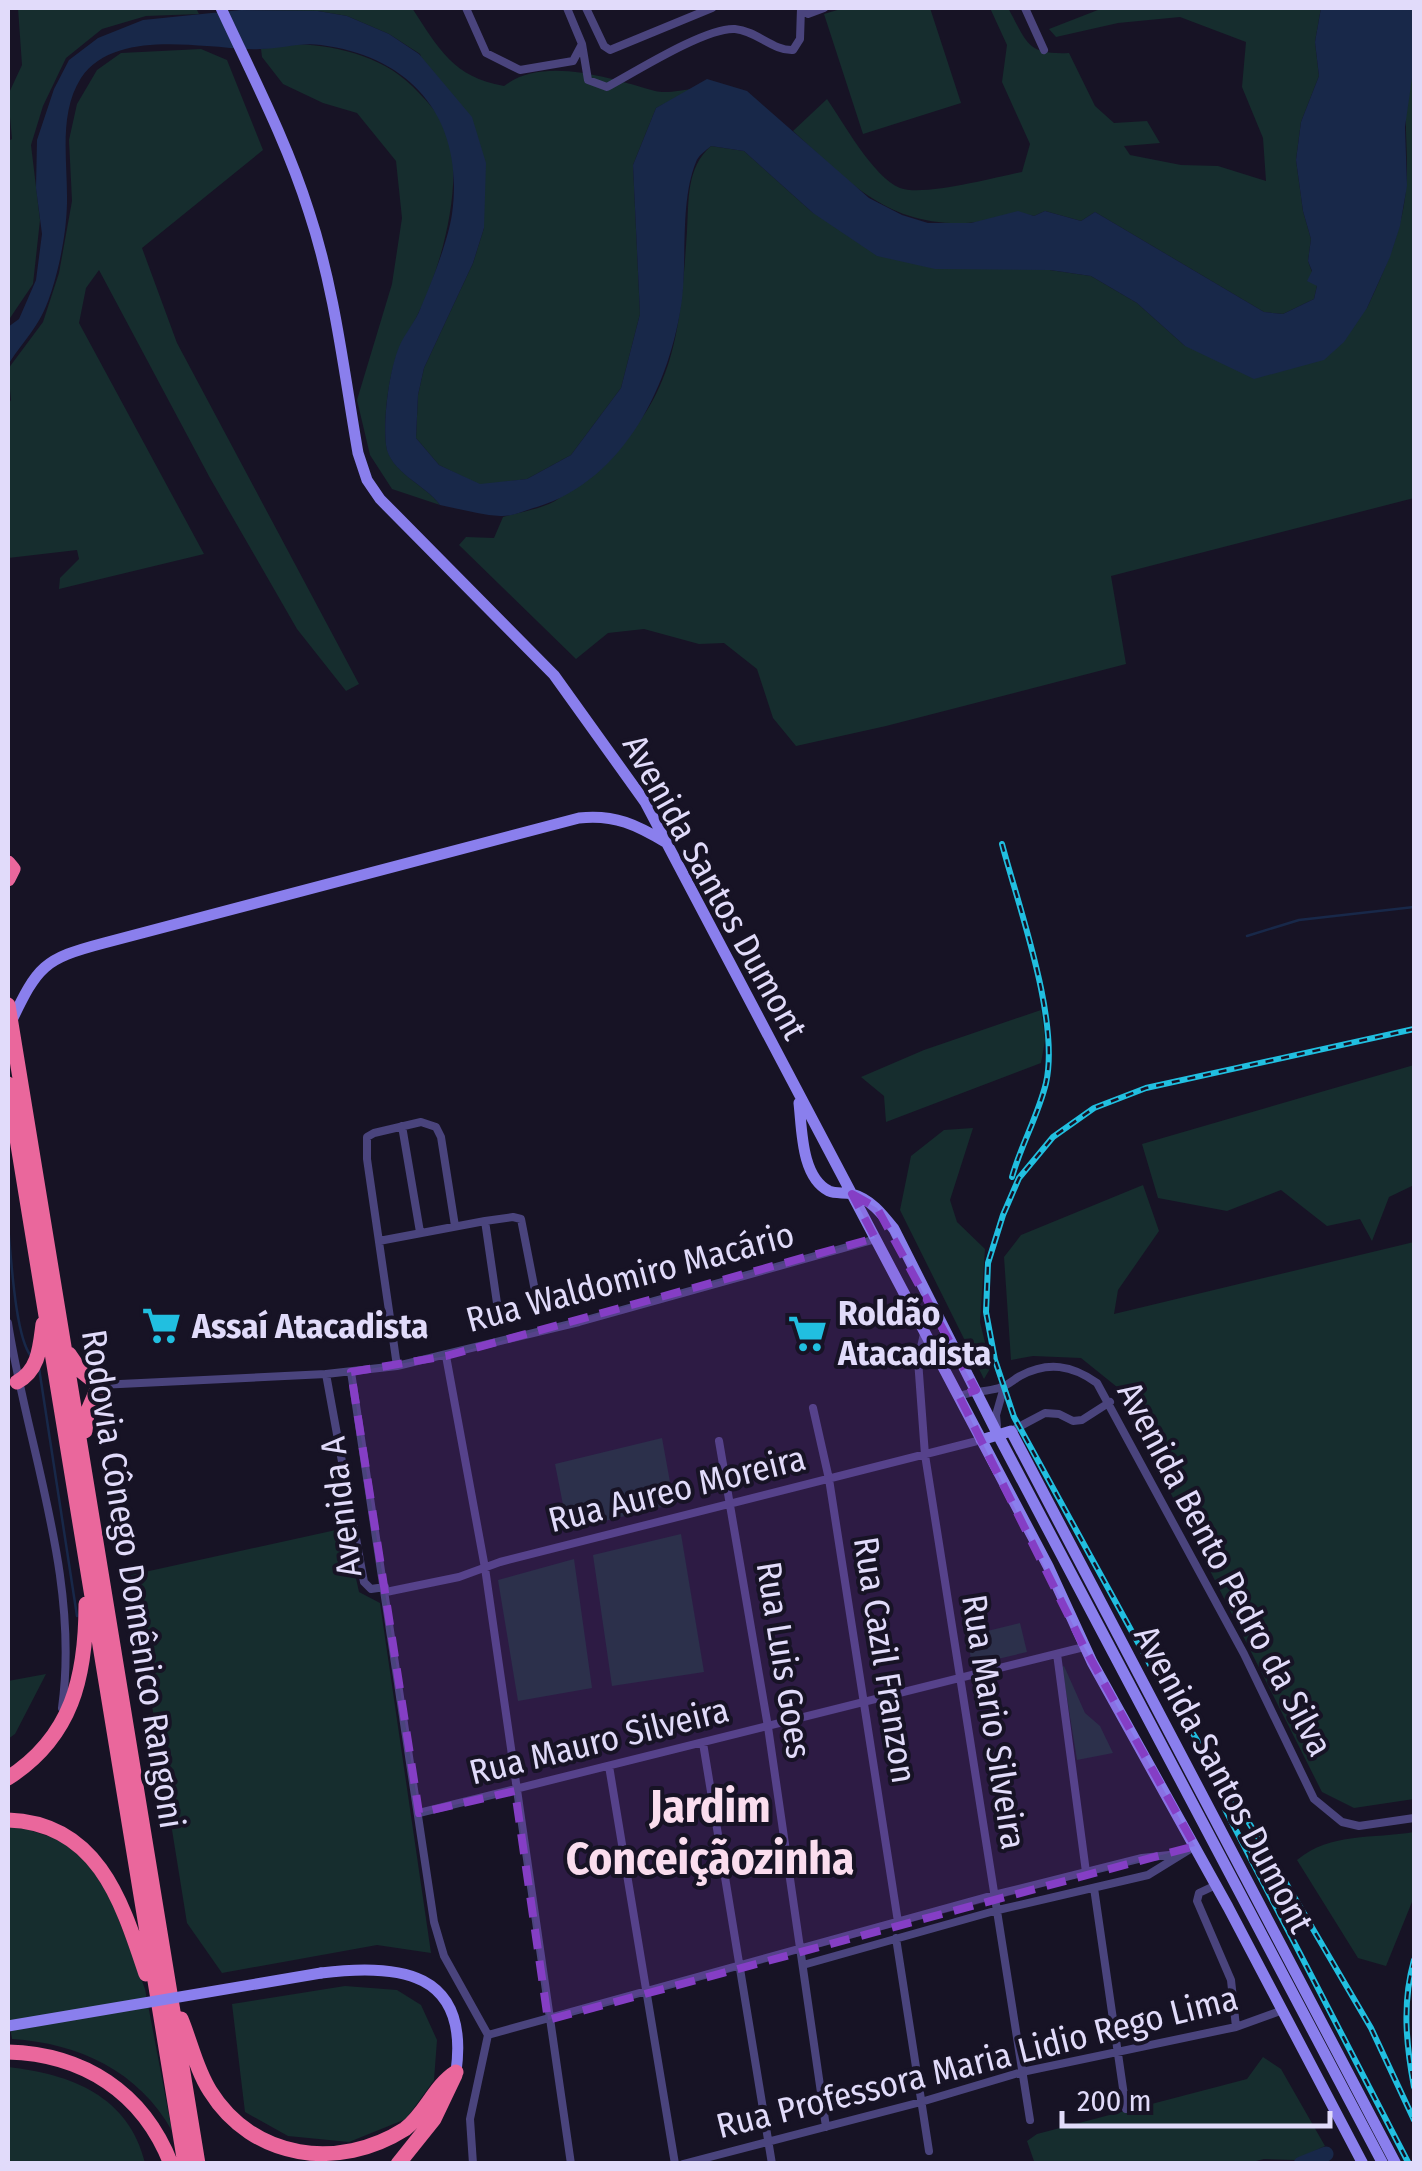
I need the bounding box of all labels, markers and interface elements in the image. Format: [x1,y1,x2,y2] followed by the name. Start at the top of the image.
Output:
[614,727,816,1047] street label: Avenida Santos Dumont
[461,1213,799,1341] street label: Rua Waldomiro Macário
[837,1292,992,1374] place label: Roldão Atacadista
[141,1305,183,1347] supermarket icon: Assaí Atacadista
[191,1305,429,1347] place label: Assaí Atacadista
[787,1312,829,1354] supermarket icon: Roldão Atacadista
[73,1327,193,1831] street label: Rodovia Cônego Domênico Rangoni
[1108,1375,1342,1763] street label: Avenida Bento Pedro da Silva
[311,1434,370,1580] street label: Avenida A
[544,1437,810,1541] street label: Rua Aureo Moreira
[845,1534,925,1786] street label: Rua Cazil Franzon
[748,1559,820,1761] street label: Rua Luis Goes
[953,1592,1035,1852] street label: Rua Mario Silveira
[1125,1618,1323,1940] street label: Avenida Santos Dumont
[465,1688,733,1794] street label: Rua Mauro Silveira
[566,1780,854,1886] district label: Jardim Conceiçãozinha
[712,1977,1242,2147] street label: Rua Professora Maria Lidio Rego Lima
[1062,2066,1330,2128] scale bar
[1077,2083,1152,2119] text: 200 m

